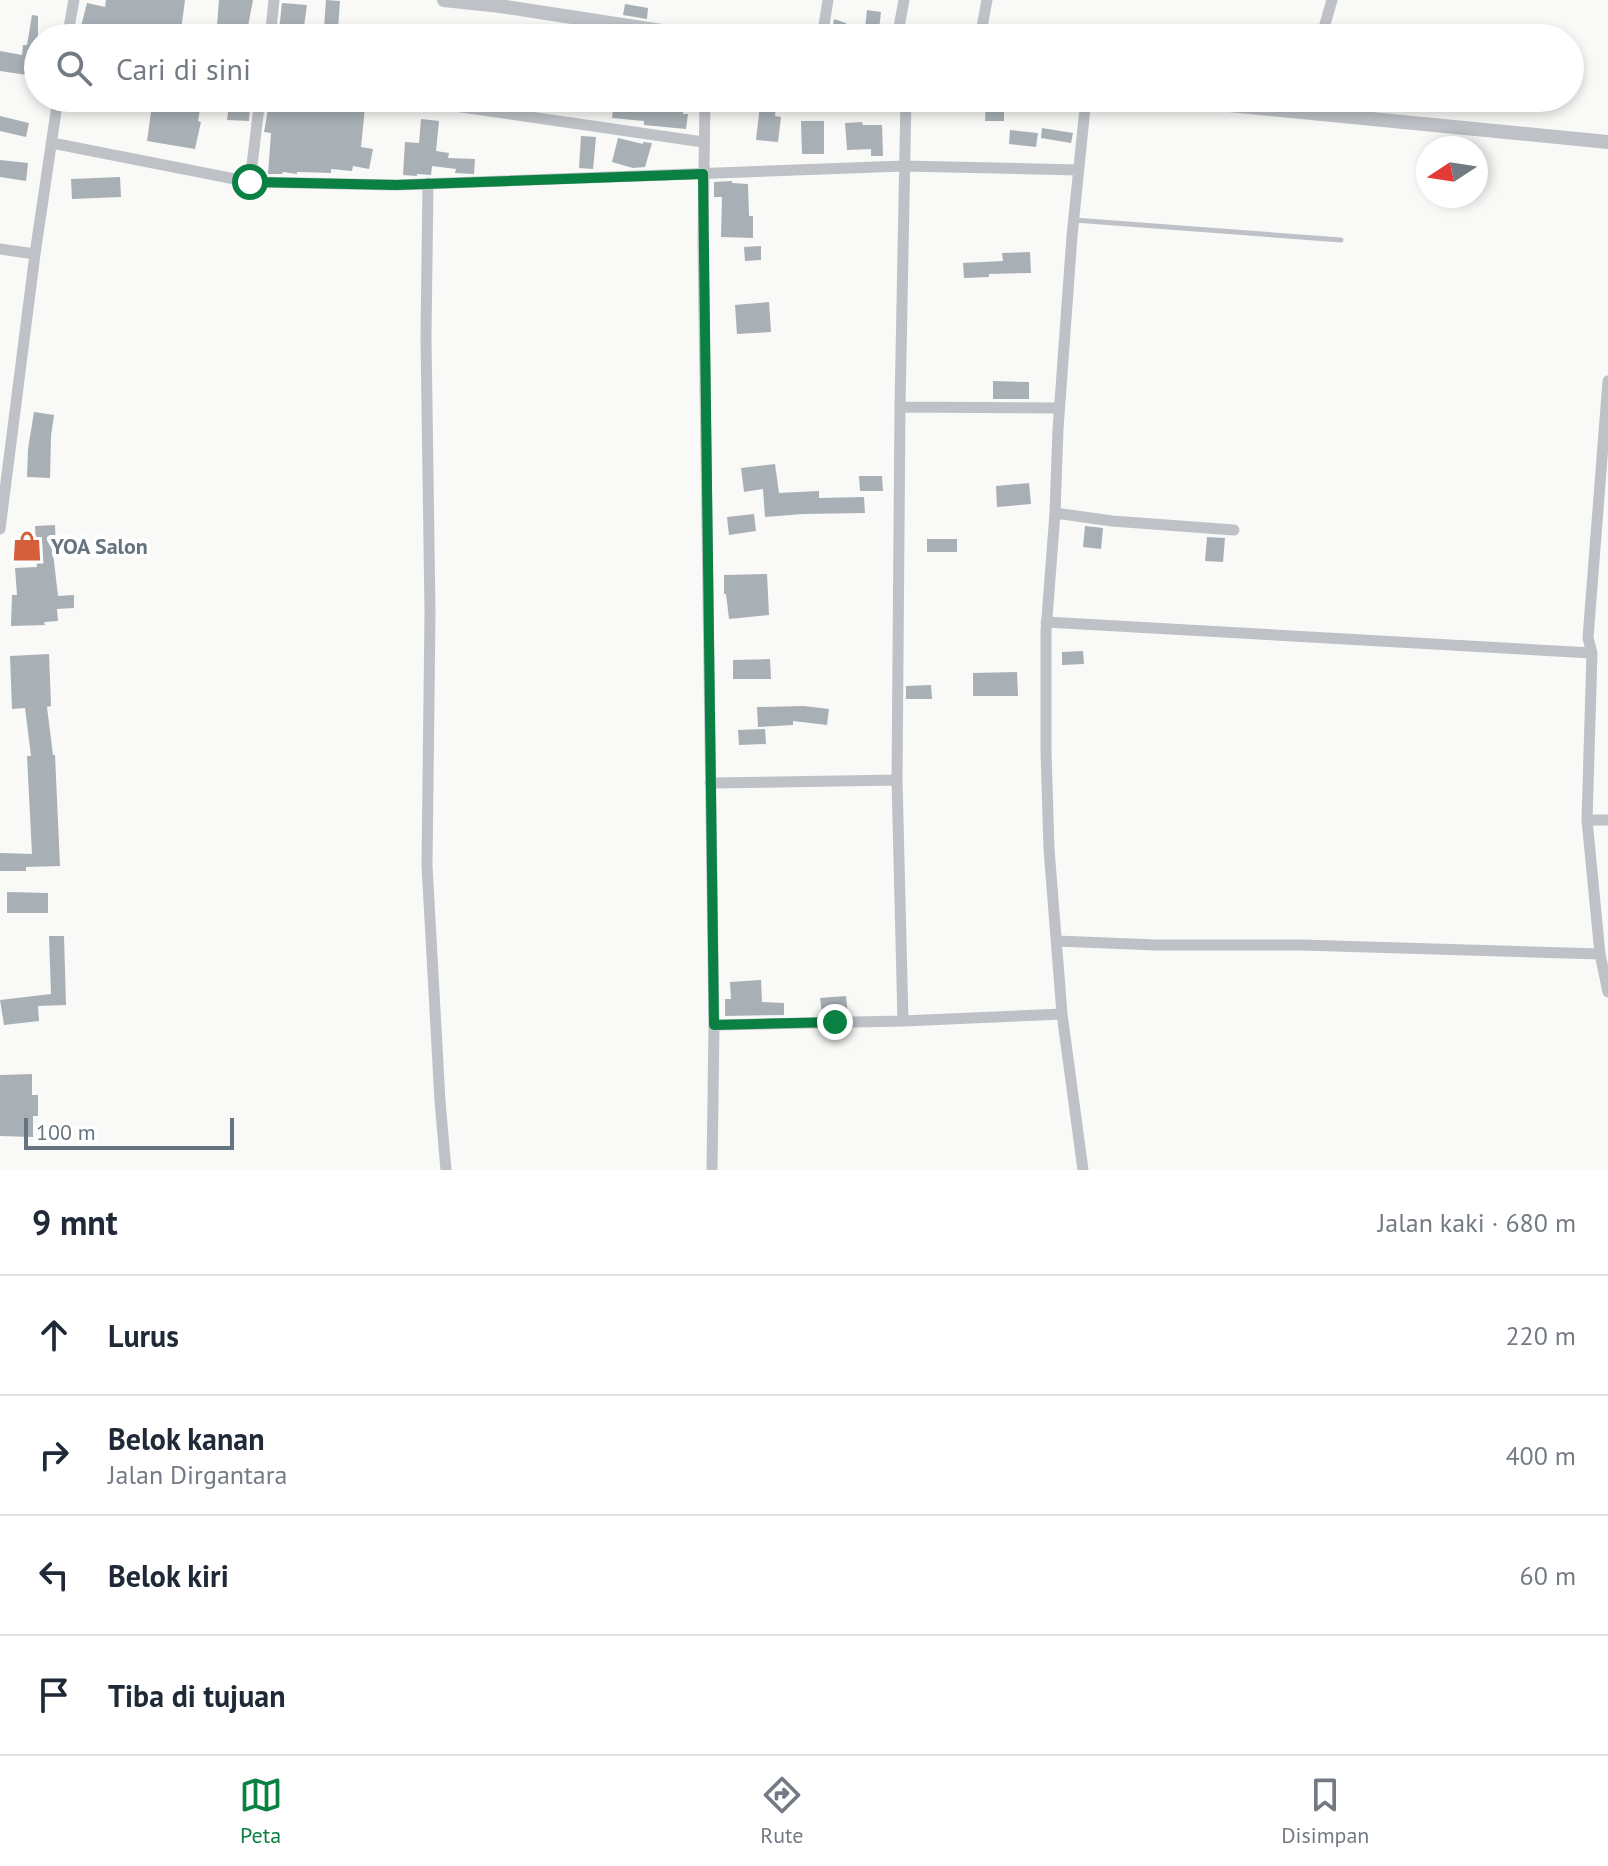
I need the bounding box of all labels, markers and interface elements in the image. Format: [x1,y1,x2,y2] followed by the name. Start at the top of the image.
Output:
[24,24,1584,112] search box
[52,46,96,90] icon: search
[116,49,251,88] text: Cari di sini
[1416,136,1488,208] north arrow
[232,164,268,200] route start
[10,529,44,563] shop icon: YOA Salon
[50,532,148,560] place label: YOA Salon
[817,1004,853,1040] route end
[24,1114,234,1150] scale bar
[36,1118,96,1146] text: 100 m
[32,1200,118,1244] text: 9 mnt
[1378,1206,1576,1239] text: Jalan kaki · 680 m
[32,1313,76,1357] icon: ahead
[108,1316,179,1355] text: Lurus
[1505,1319,1576,1352] text: 220 m
[108,1419,265,1458] text: Belok kanan
[32,1433,76,1477] icon: right
[1505,1439,1576,1472] text: 400 m
[108,1458,287,1491] text: Jalan Dirgantara
[32,1553,76,1597] icon: left
[108,1556,229,1595] text: Belok kiri
[1520,1559,1576,1592] text: 60 m
[32,1673,76,1717] icon: arrive
[108,1676,286,1715] text: Tiba di tujuan
[239,1773,283,1849] tab: Peta
[760,1773,804,1849] tab: Rute
[1281,1773,1369,1849] tab: Disimpan

